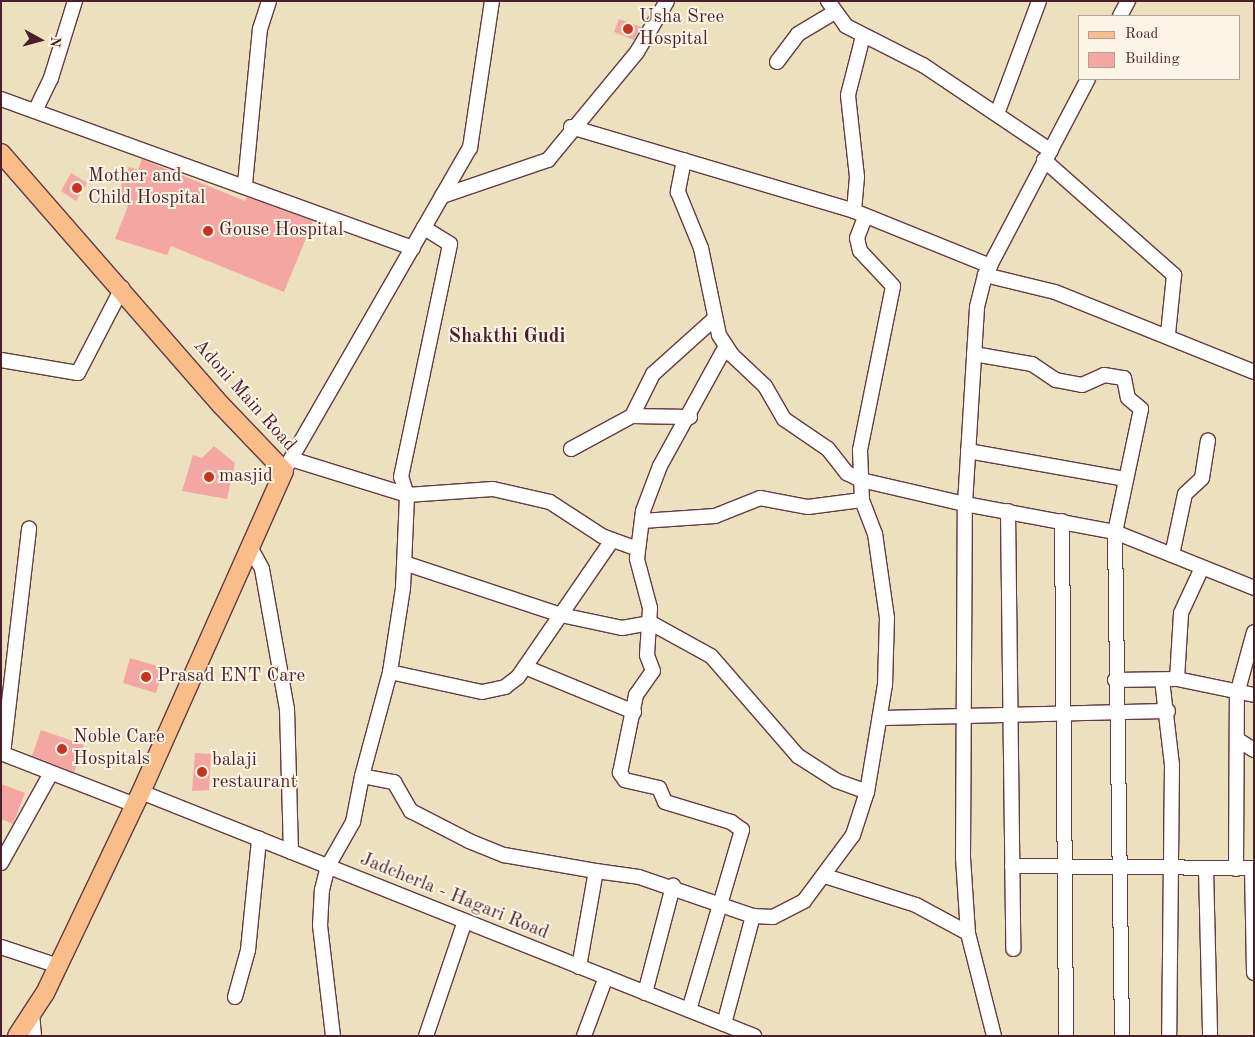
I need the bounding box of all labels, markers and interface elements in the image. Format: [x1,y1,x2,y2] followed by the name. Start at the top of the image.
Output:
[639,7,724,51] place label: Usha Sree Hospital
[15,15,65,65] north arrow
[1078,15,1240,80] legend
[621,22,635,36] marker: Usha Sree Hospital
[1125,27,1158,42] text: Road
[47,36,62,48] text: N
[1125,52,1180,67] text: Building
[88,166,205,210] place label: Mother and Child Hospital
[70,181,84,195] marker: Mother and Child Hospital
[219,220,343,242] place label: Gouse Hospital
[201,224,215,238] marker: Gouse Hospital
[448,325,566,349] district label: Shakthi Gudi
[188,335,300,457] street label: Adoni Main Road
[219,466,273,488] place label: masjid
[203,471,215,483] marker: masjid
[157,666,305,688] place label: Prasad ENT Care
[139,670,153,684] marker: Prasad ENT Care
[73,727,165,771] place label: Noble Care Hospitals
[55,742,69,756] marker: Noble Care Hospitals
[212,750,297,794] place label: balaji restaurant
[196,766,208,778] marker: balaji restaurant
[356,849,552,945] street label: Jadcherla - Hagari Road

